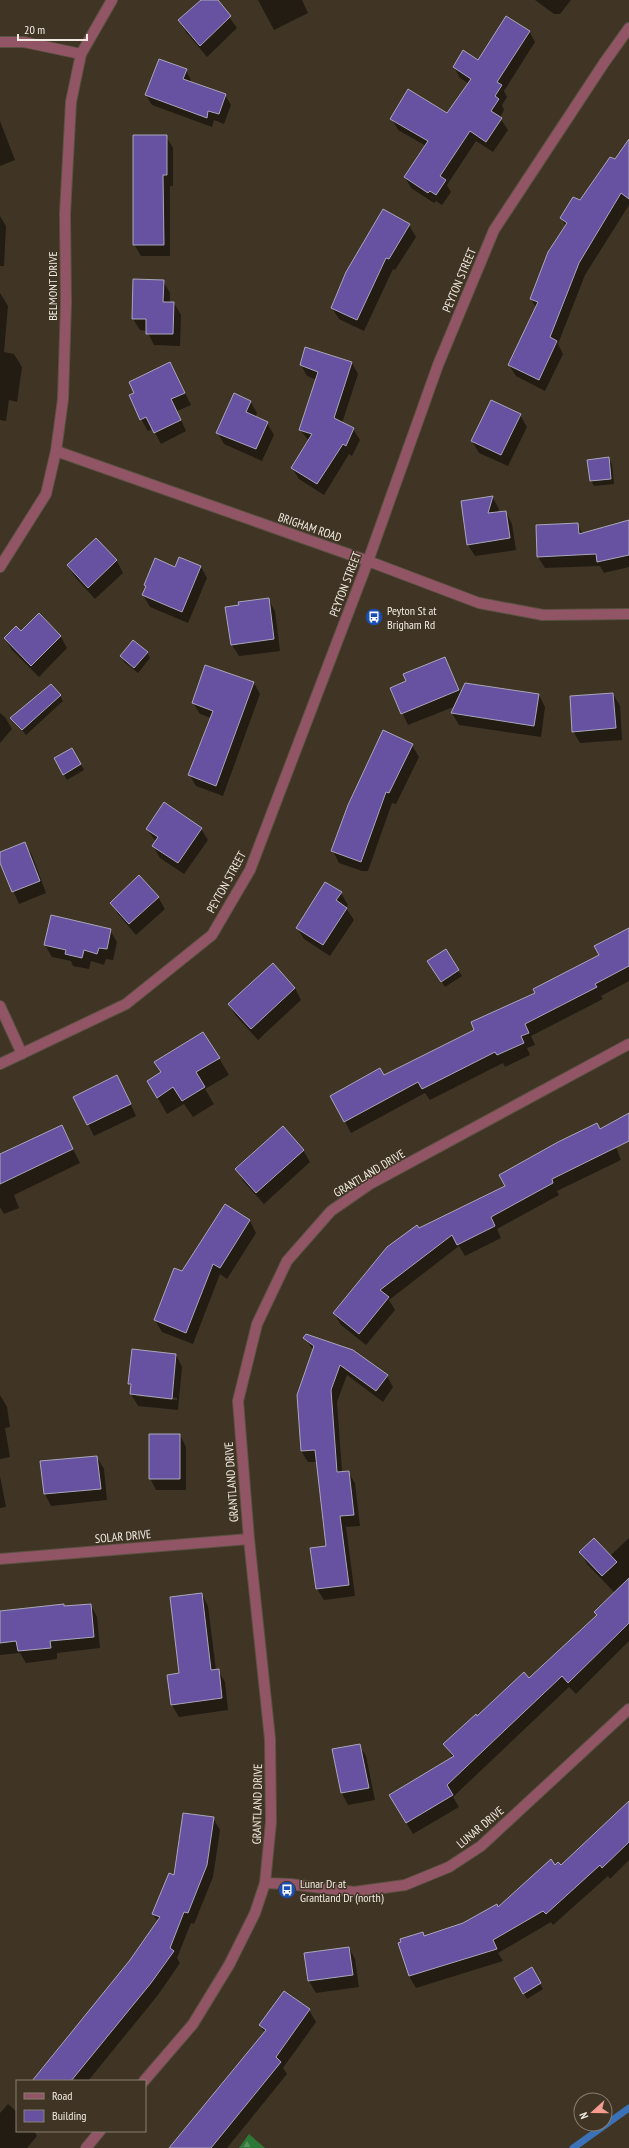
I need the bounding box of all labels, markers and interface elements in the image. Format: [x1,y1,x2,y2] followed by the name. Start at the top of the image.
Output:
[18,16,87,42] scale bar
[24,22,45,37] text: 20 m
[439,245,479,314] street label: PEYTON STREET
[45,251,60,321] street label: BELMONT DRIVE
[276,509,344,545] street label: BRIGHAM ROAD
[326,549,364,619] street label: PEYTON STREET
[387,603,437,632] place label: Peyton St at Brigham Rd
[364,607,384,627] bus stop icon: Peyton St at Brigham Rd
[203,848,249,915] street label: PEYTON STREET
[331,1146,407,1200] street label: GRANTLAND DRIVE
[221,1441,241,1523] street label: GRANTLAND DRIVE
[94,1526,152,1546] street label: SOLAR DRIVE
[249,1764,265,1844] street label: GRANTLAND DRIVE
[453,1803,507,1851] street label: LUNAR DRIVE
[300,1876,384,1905] place label: Lunar Dr at Grantland Dr (north)
[277,1880,297,1900] bus stop icon: Lunar Dr at Grantland Dr (north)
[16,2080,146,2132] legend
[52,2088,72,2103] text: Road
[573,2092,613,2132] north arrow
[52,2108,87,2123] text: Building
[576,2110,591,2121] text: N

